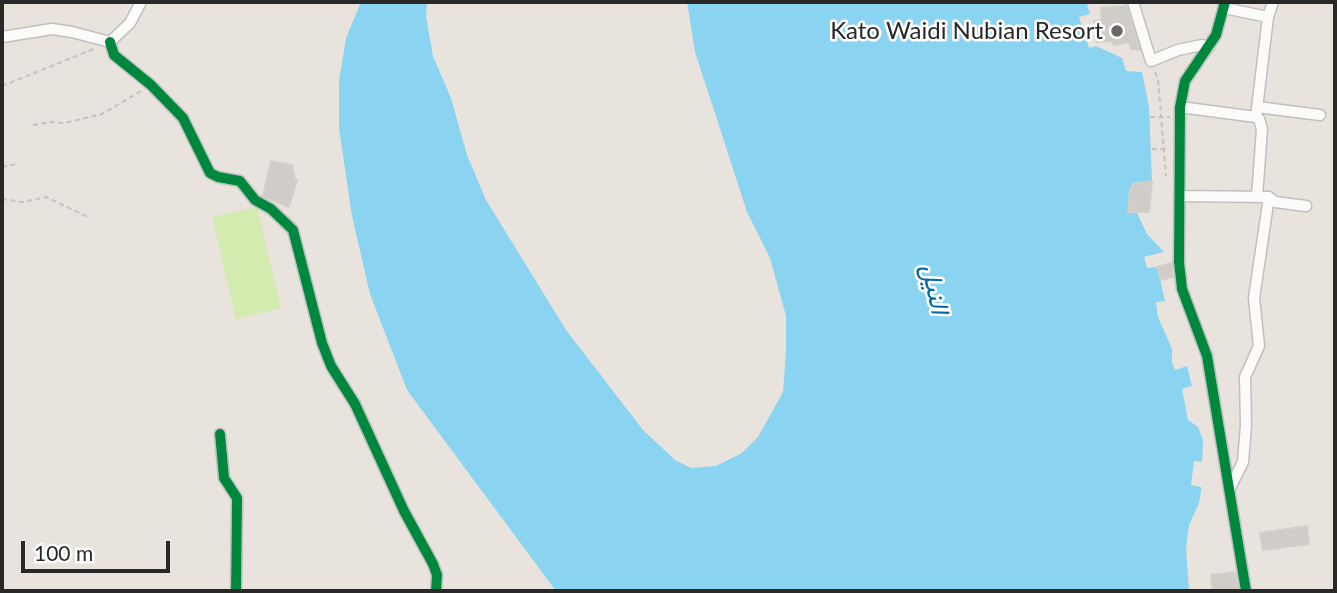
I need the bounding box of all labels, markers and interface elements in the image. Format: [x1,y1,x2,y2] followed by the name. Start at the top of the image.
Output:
[830,17,1103,45] place label: Kato Waidi Nubian Resort
[1109,23,1125,39] marker: Kato Waidi Nubian Resort
[915,261,955,317] water label: النيل
[24,526,173,570] scale bar
[34,540,93,565] text: 100 m

